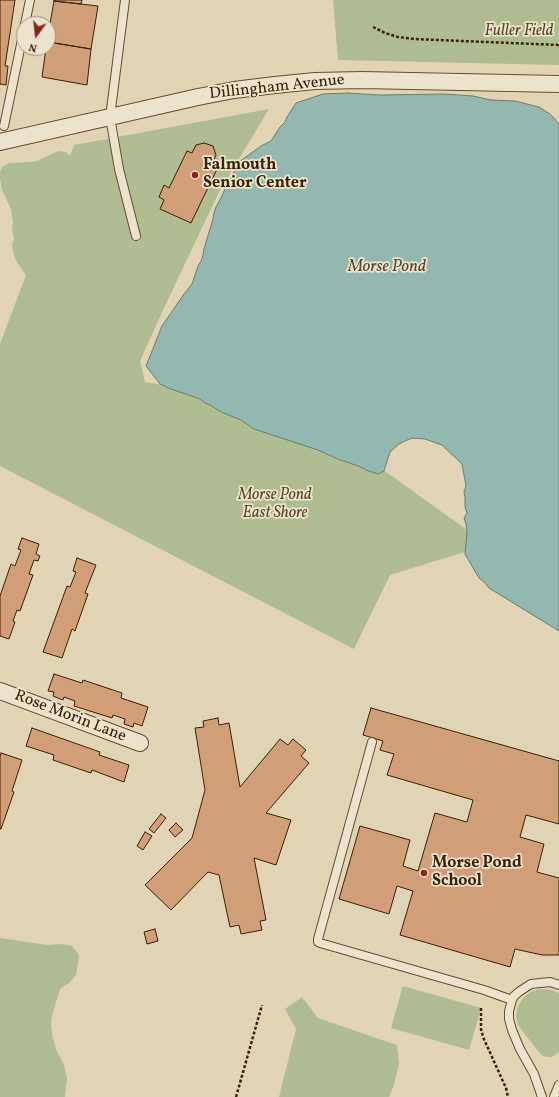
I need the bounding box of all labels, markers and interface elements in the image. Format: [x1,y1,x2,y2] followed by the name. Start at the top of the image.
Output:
[16,16,56,56] north arrow
[485,22,553,42] park label: Fuller Field
[27,39,39,55] text: N
[208,71,346,105] street label: Dillingham Avenue
[203,156,307,194] place label: Falmouth Senior Center
[190,170,200,180] marker: Falmouth Senior Center
[348,258,426,278] water label: Morse Pond
[238,486,312,524] park label: Morse Pond East Shore
[11,687,129,747] street label: Rose Morin Lane
[432,854,522,892] place label: Morse Pond School
[419,868,429,878] marker: Morse Pond School

